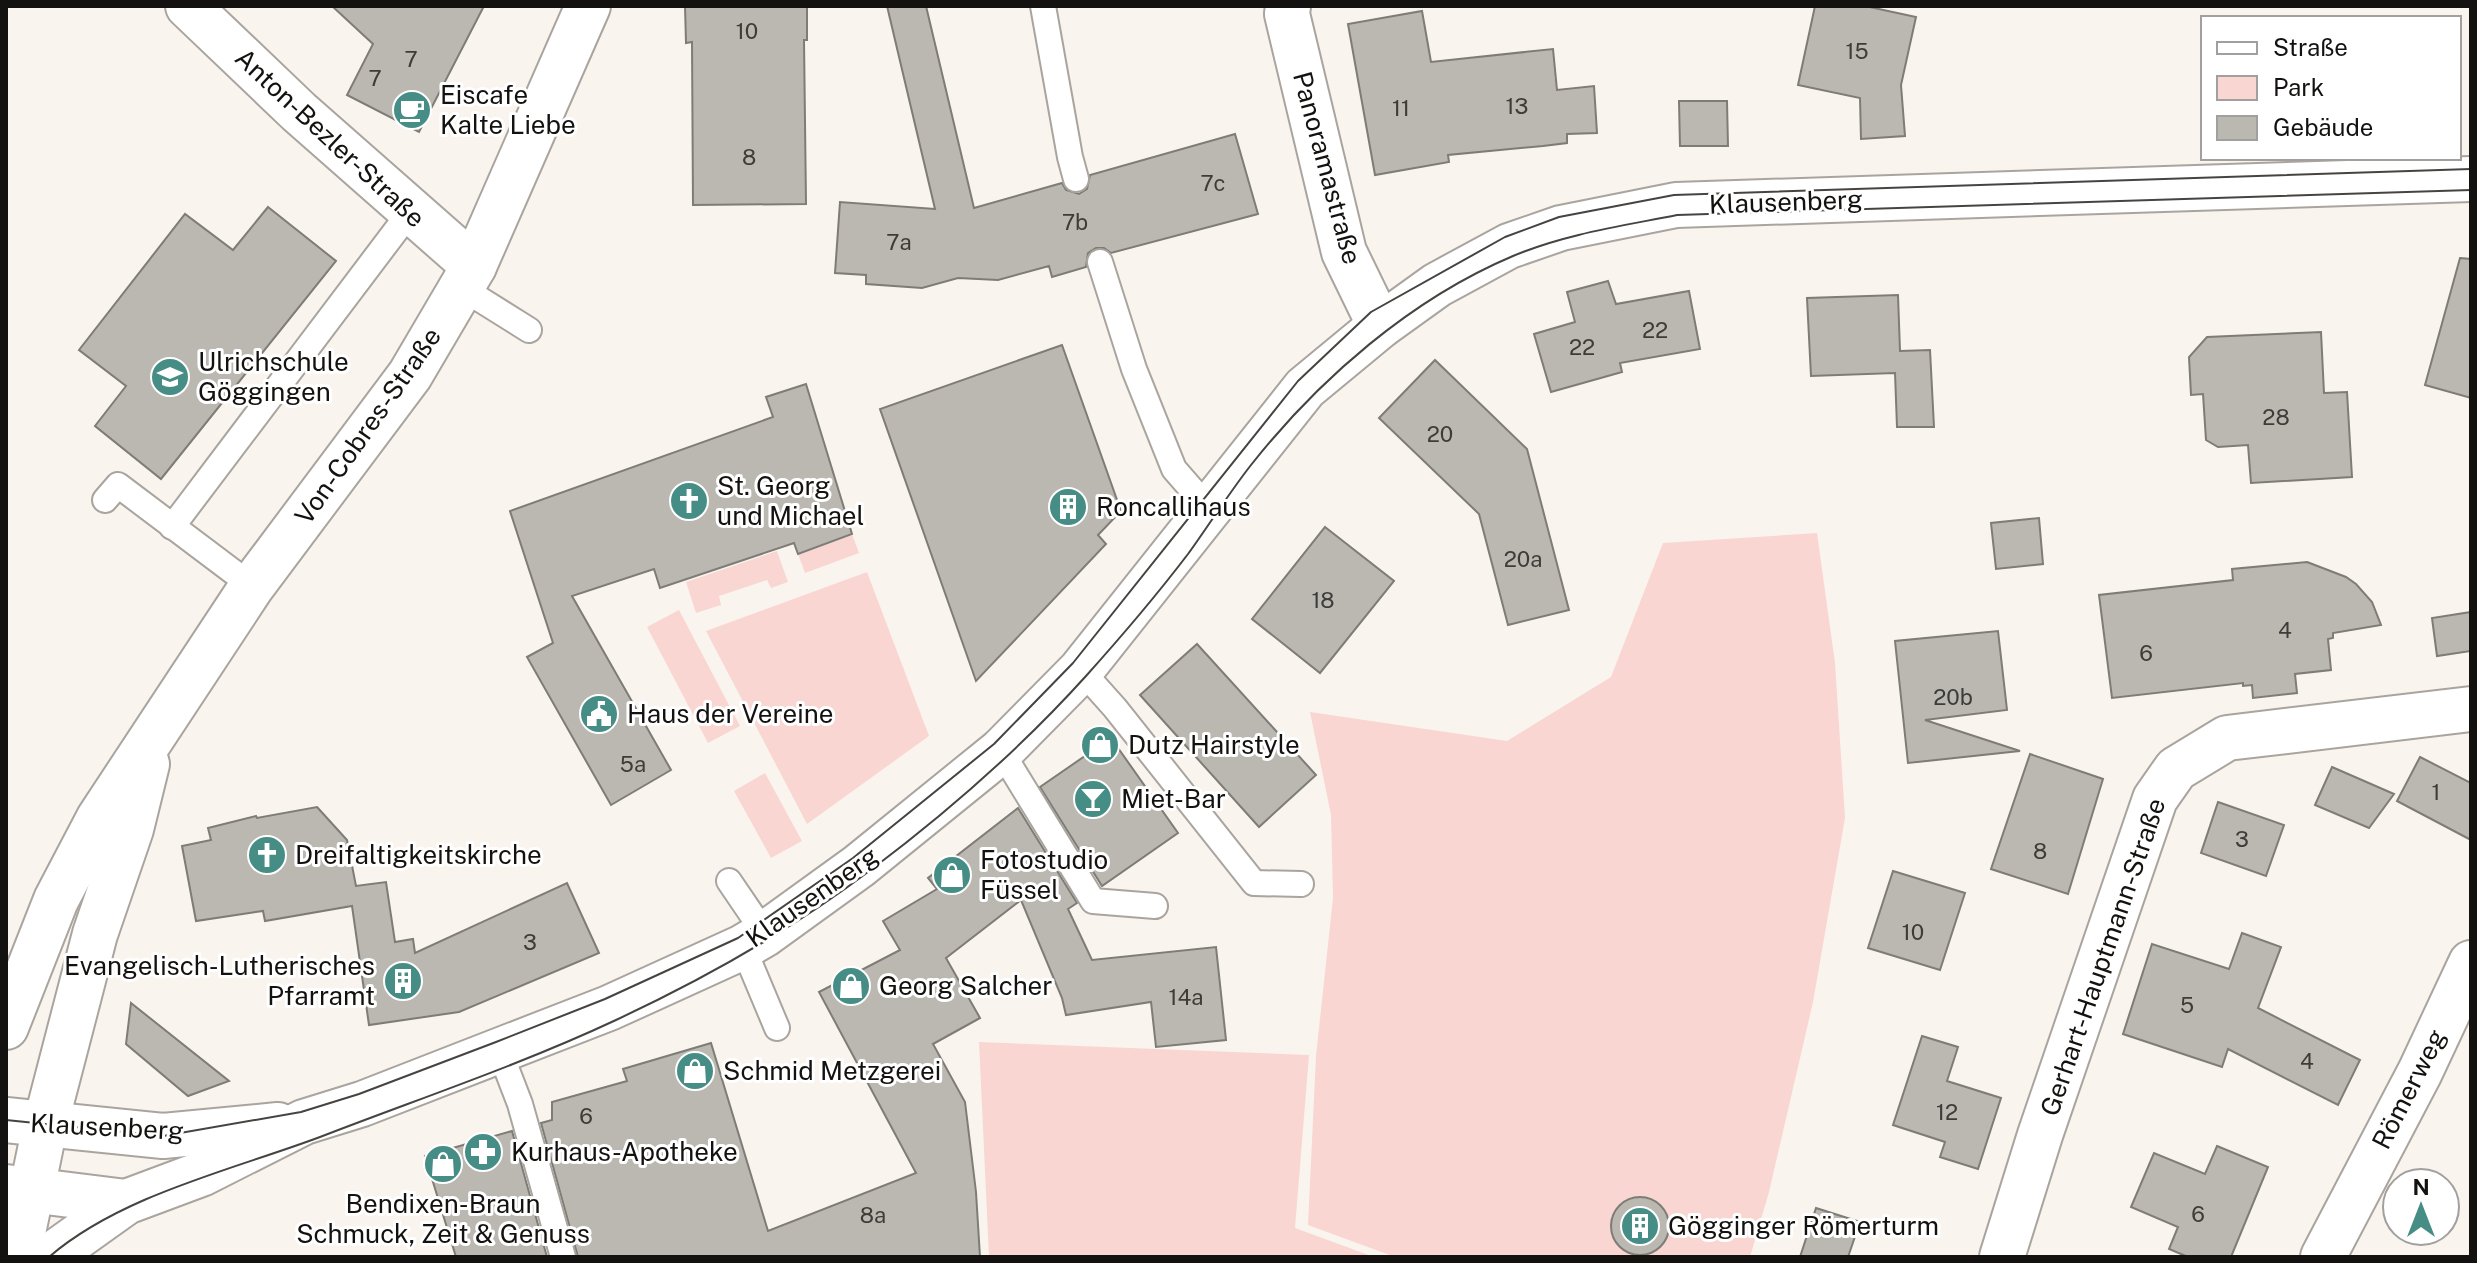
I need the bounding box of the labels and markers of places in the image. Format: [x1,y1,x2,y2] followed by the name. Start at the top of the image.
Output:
[440,79,576,140] place label: Eiscafe Kalte Liebe
[391,89,433,131] cafe icon: Eiscafe Kalte Liebe
[198,346,349,407] place label: Ulrichschule Göggingen
[149,356,191,398] school or university icon: Ulrichschule Göggingen
[717,470,864,531] place label: St. Georg und Michael
[668,480,710,522] church icon: St. Georg und Michael
[1047,486,1089,528] building icon: Roncallihaus
[1096,491,1251,522] place label: Roncallihaus
[578,693,620,735] public building icon: Haus der Vereine
[627,698,834,729] place label: Haus der Vereine
[1079,724,1121,766] shop icon: Dutz Hairstyle
[1128,729,1300,760] place label: Dutz Hairstyle
[1072,778,1114,820] bar icon: Miet-Bar
[1121,783,1226,814] place label: Miet-Bar
[246,834,288,876] church icon: Dreifaltigkeitskirche
[295,839,542,870] place label: Dreifaltigkeitskirche
[980,844,1108,905] place label: Fotostudio Füssel
[931,854,973,896] shop icon: Fotostudio Füssel
[64,950,375,1011] place label: Evangelisch-Lutherisches Pfarramt
[382,960,424,1002] building icon: Evangelisch-Lutherisches Pfarramt
[830,965,872,1007] shop icon: Georg Salcher
[879,970,1053,1001] place label: Georg Salcher
[674,1050,716,1092] shop icon: Schmid Metzgerei
[723,1055,941,1086] place label: Schmid Metzgerei
[462,1131,504,1173] pharmacy icon: Kurhaus-Apotheke
[511,1136,738,1167] place label: Kurhaus-Apotheke
[422,1143,464,1185] shop icon: Bendixen-Braun Schmuck, Zeit & Genuss
[296,1188,590,1249] place label: Bendixen-Braun Schmuck, Zeit & Genuss
[1619,1205,1661,1247] building icon: Gögginger Römerturm
[1668,1210,1939,1241] place label: Gögginger Römerturm

